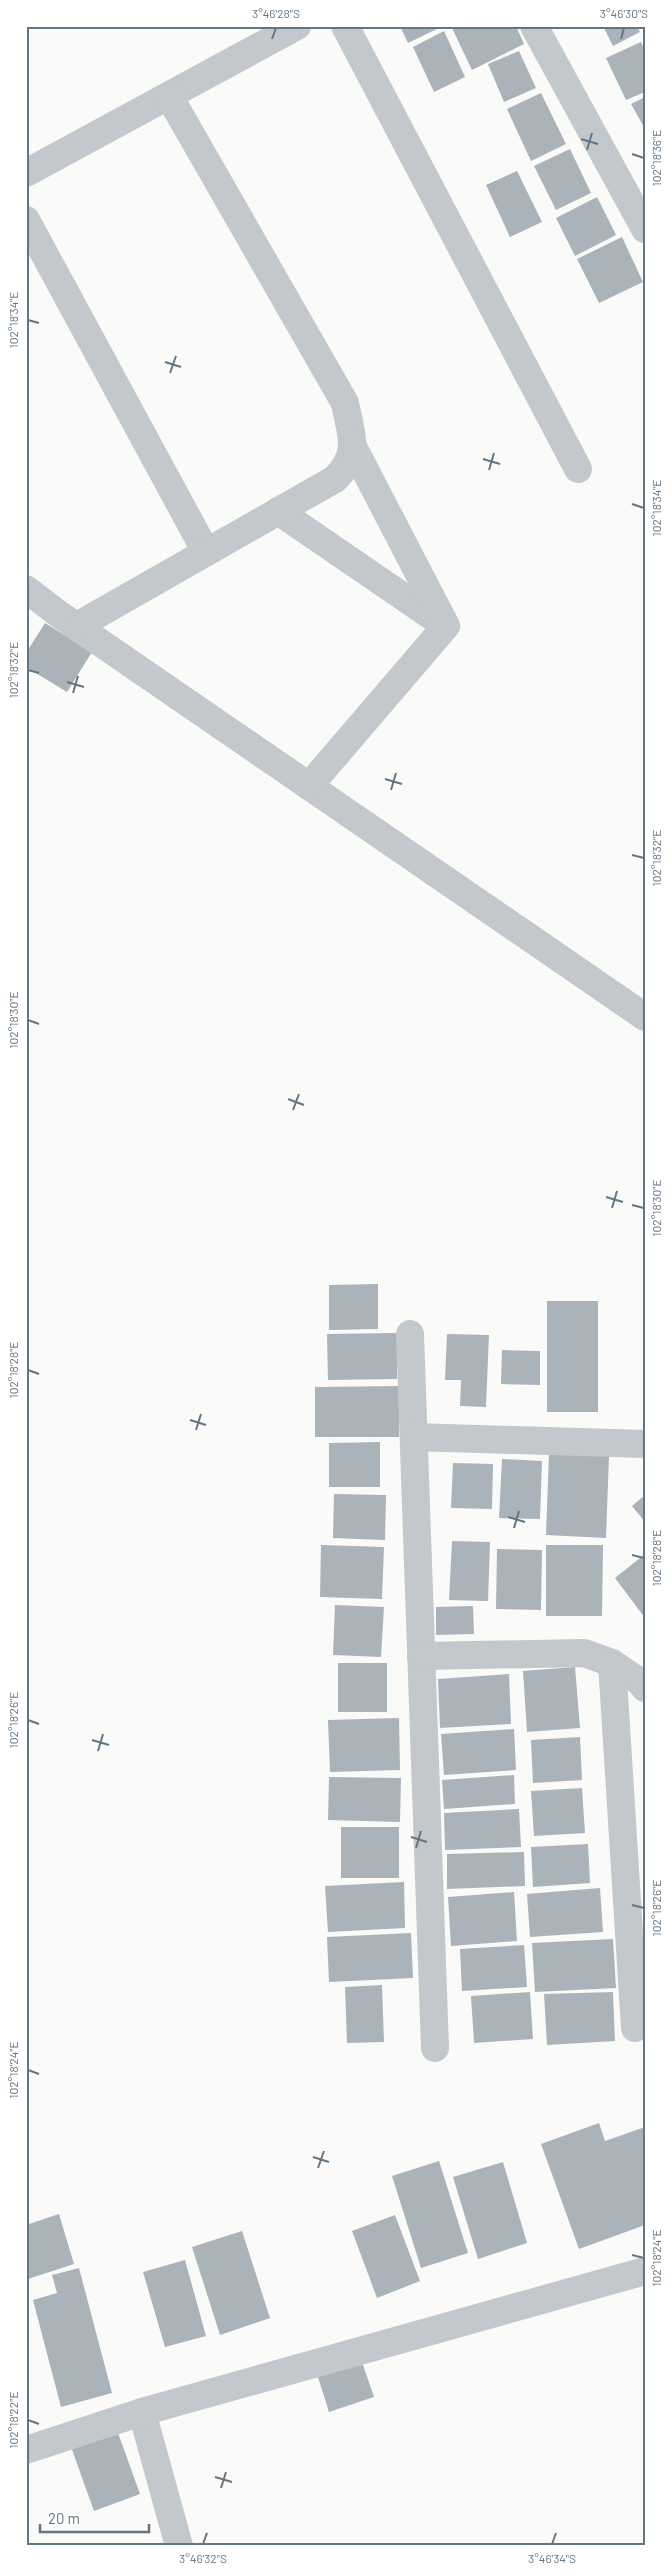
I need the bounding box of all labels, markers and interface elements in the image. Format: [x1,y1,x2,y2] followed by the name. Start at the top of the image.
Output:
[252,6,300,20] text: 3°46'28"S
[600,6,648,20] text: 3°46'30"S
[649,130,663,186] text: 102°18'36"E
[6,291,20,349] text: 102°18'34"E
[649,479,663,537] text: 102°18'34"E
[6,641,20,699] text: 102°18'32"E
[649,829,663,887] text: 102°18'32"E
[6,991,20,1049] text: 102°18'30"E
[649,1179,663,1237] text: 102°18'30"E
[6,1341,20,1399] text: 102°18'28"E
[649,1529,663,1587] text: 102°18'28"E
[6,1691,20,1749] text: 102°18'26"E
[649,1879,663,1937] text: 102°18'26"E
[6,2041,20,2099] text: 102°18'24"E
[649,2229,663,2287] text: 102°18'24"E
[6,2391,20,2449] text: 102°18'22"E
[40,2502,149,2534] scale bar
[48,2509,80,2527] text: 20 m
[179,2551,227,2565] text: 3°46'32"S
[528,2551,576,2565] text: 3°46'34"S

